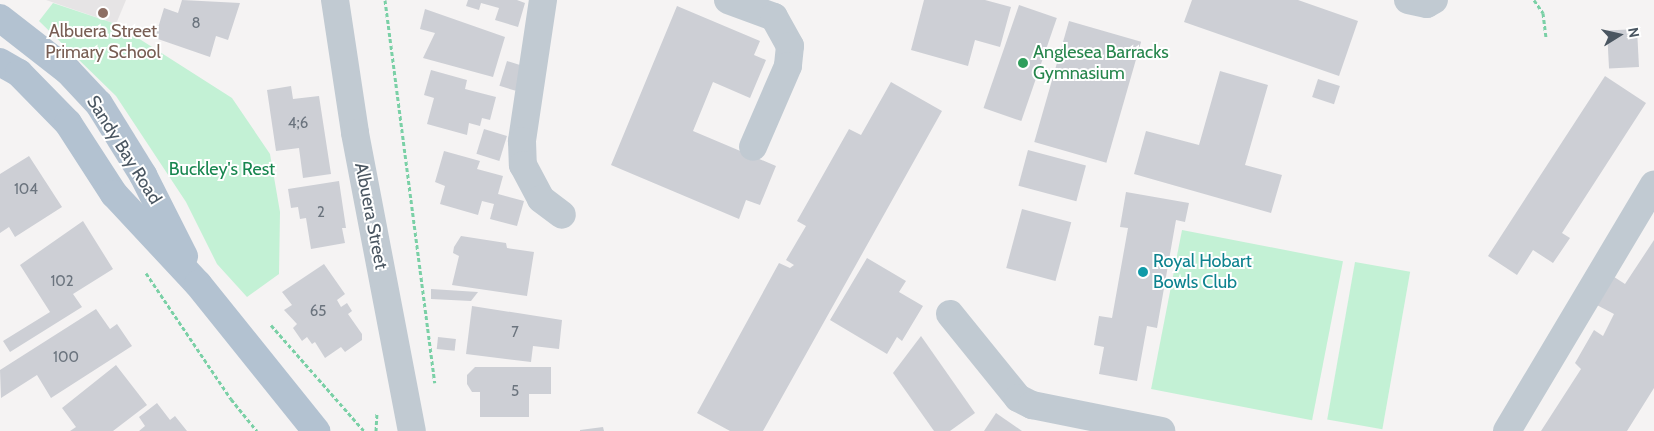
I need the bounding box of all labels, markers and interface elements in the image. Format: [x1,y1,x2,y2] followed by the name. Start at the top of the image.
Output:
[97,7,109,19] marker: Albuera Street Primary School
[1594,10,1644,60] north arrow
[191,15,201,33] house number: 8
[45,21,161,64] place label: Albuera Street Primary School
[1624,26,1643,39] text: N
[1033,42,1169,84] place label: Anglesea Barracks Gymnasium
[1017,57,1029,69] marker: Anglesea Barracks Gymnasium
[82,92,166,208] street label: Sandy Bay Road
[288,115,308,133] house number: 4;6
[169,158,275,180] park label: Buckley's Rest
[350,161,392,271] street label: Albuera Street
[14,181,38,199] house number: 104
[317,204,325,222] house number: 2
[1153,251,1252,294] place label: Royal Hobart Bowls Club
[1137,266,1149,278] marker: Royal Hobart Bowls Club
[50,273,74,291] house number: 102
[310,303,326,321] house number: 65
[511,324,519,342] house number: 7
[53,349,79,367] house number: 100
[511,383,519,401] house number: 5

